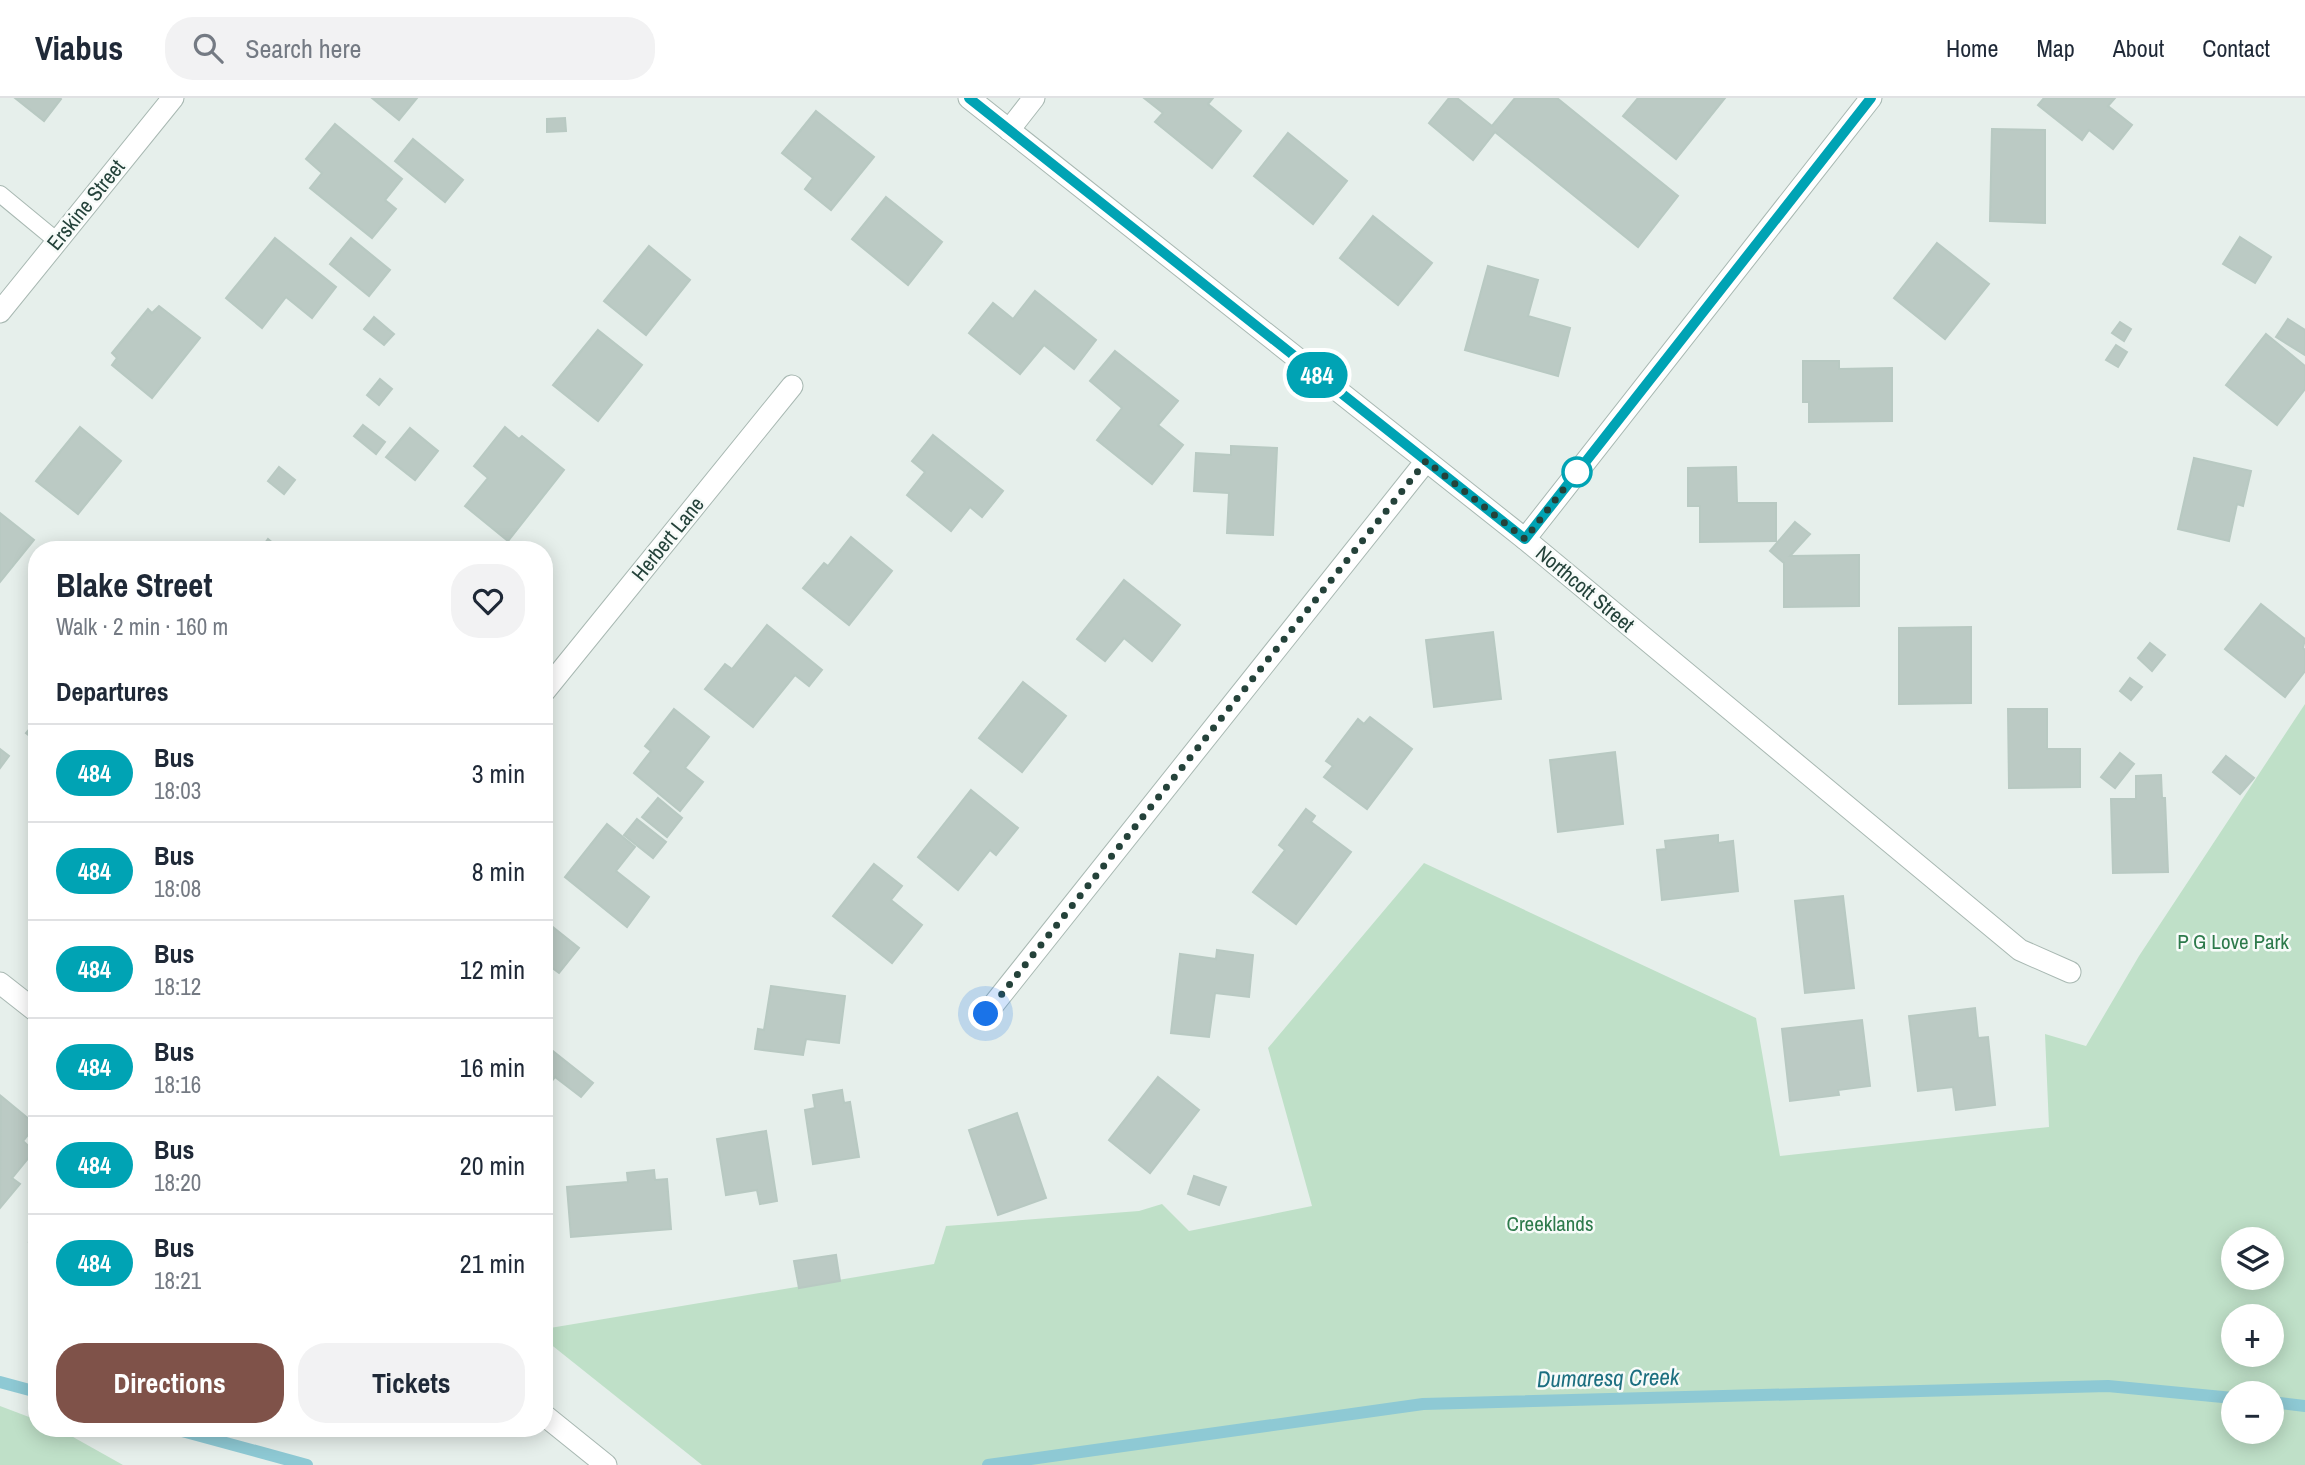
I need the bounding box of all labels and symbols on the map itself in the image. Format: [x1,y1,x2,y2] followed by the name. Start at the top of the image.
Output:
[40,153,131,256] street label: Erskine Street
[1277,352,1357,398] line badge: 484
[1562,457,1592,487] unlabelled marker
[625,491,711,587] street label: Herbert Lane
[1530,539,1641,639] street label: Northcott Street
[2177,927,2289,956] park label: P G Love Park
[968,996,1003,1031] your location
[1506,1209,1594,1238] park label: Creeklands
[1536,1361,1681,1394] water label: Dumaresq Creek

